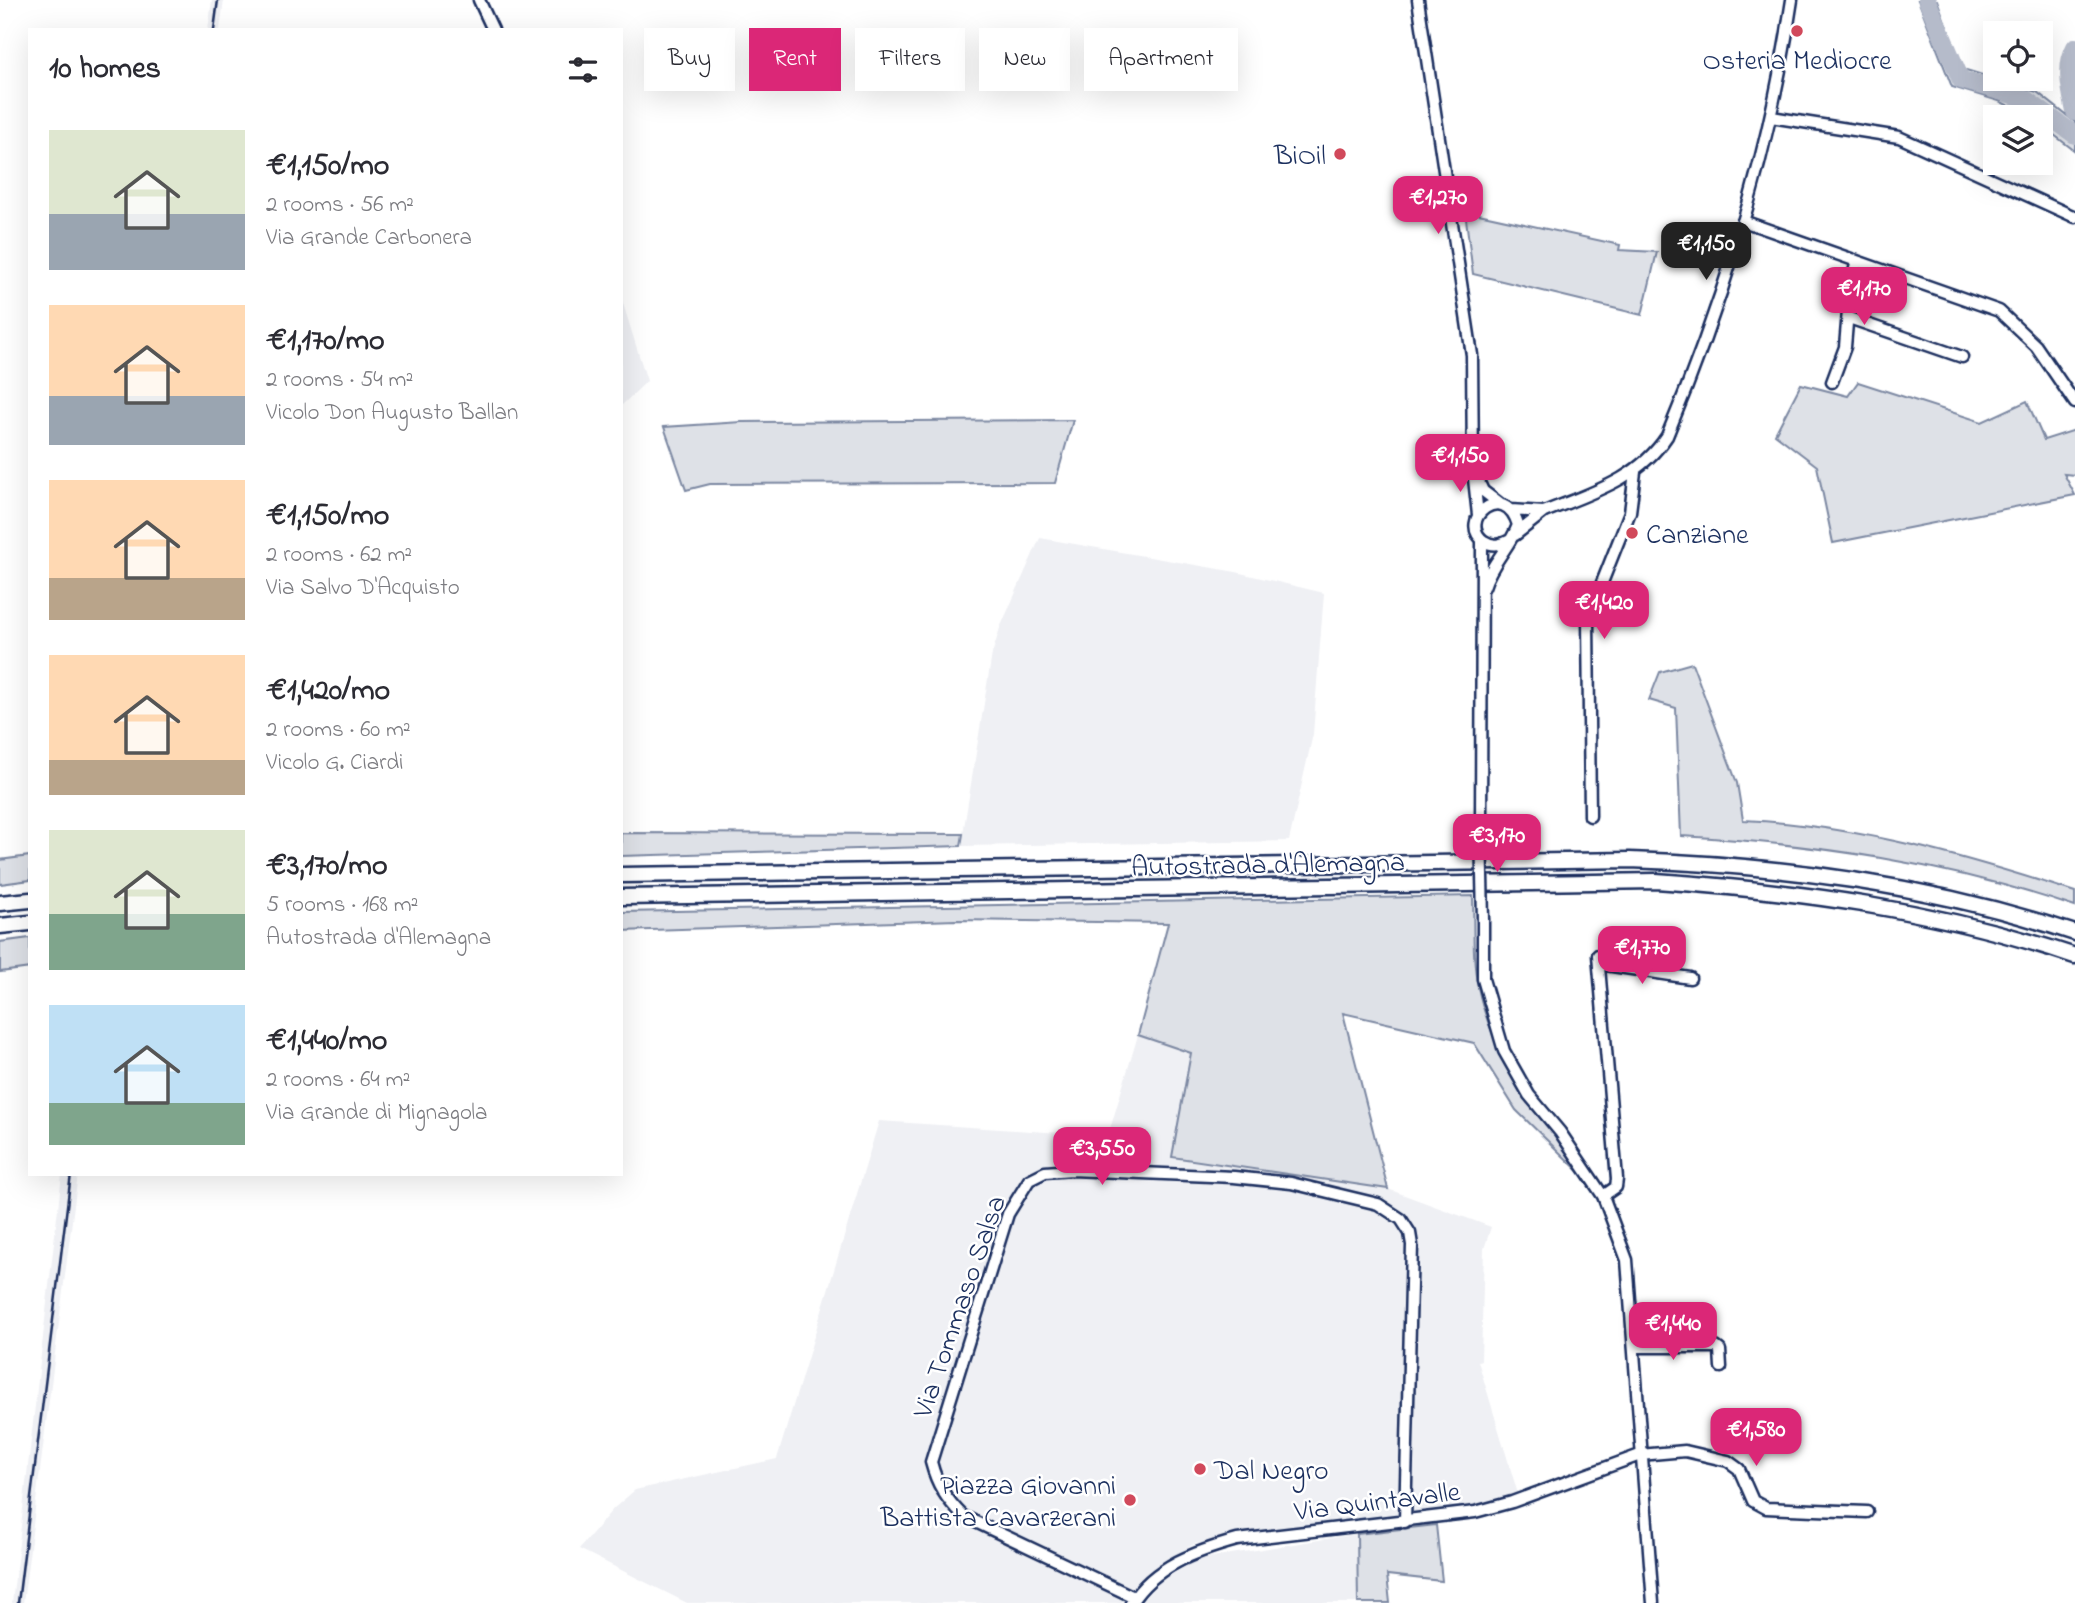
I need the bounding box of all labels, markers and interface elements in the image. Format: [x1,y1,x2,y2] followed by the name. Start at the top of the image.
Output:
[1983,21,2053,175] map controls
[1983,21,2053,91] button: locate
[1789,23,1805,39] marker: Osteria Mediocre
[644,28,735,91] chip: Buy
[749,28,841,91] chip: Rent
[855,28,965,91] chip: Filters
[979,28,1070,91] chip: New
[1084,28,1238,91] chip: Apartment
[1703,42,1892,83] place label: Osteria Mediocre
[49,48,161,92] text: 10 homes
[564,51,602,89] icon: filters
[1983,105,2053,175] button: layers
[1273,137,1326,178] place label: BiOil
[266,145,389,189] text: €1,150/mo
[1332,146,1348,162] marker: BiOil
[105,158,189,242] icon: home
[1381,176,1495,236] pin: €1,270
[1409,182,1467,215] text: €1,270
[266,189,414,222] text: 2 rooms · 56 m²
[266,222,472,255] text: Via Grande Carbonera
[1649,222,1763,282] pin: €1,150
[1677,228,1735,261] text: €1,150
[1807,268,1921,327] pin: €1,170
[1837,273,1891,306] text: €1,170
[266,320,385,364] text: €1,170/mo
[105,333,189,417] icon: home
[266,364,413,397] text: 2 rooms · 54 m²
[266,397,518,430] text: Vicolo Don Augusto Ballan
[1403,434,1517,494] pin: €1,150
[1431,440,1489,473] text: €1,150
[266,495,389,539] text: €1,150/mo
[105,508,189,592] icon: home
[1646,516,1749,557] place label: Canziane
[1624,525,1640,541] marker: Canziane
[266,539,412,572] text: 2 rooms · 62 m²
[266,572,460,605] text: Via Salvo D'Acquisto
[1547,582,1661,641] pin: €1,420
[1575,587,1633,620] text: €1,420
[266,670,390,714] text: €1,420/mo
[105,683,189,767] icon: home
[266,714,411,747] text: 2 rooms · 60 m²
[266,747,403,780] text: Vicolo G. Ciardi
[1440,814,1554,874] pin: €3,170
[1469,820,1525,853] text: €3,170
[1131,844,1405,889] street label: Autostrada d'Alemagna
[266,845,388,889] text: €3,170/mo
[105,858,189,942] icon: home
[266,889,418,922] text: 5 rooms · 168 m²
[266,922,491,955] text: Autostrada d'Alemagna
[1585,926,1699,986] pin: €1,770
[1614,932,1670,965] text: €1,770
[266,1020,387,1064] text: €1,440/mo
[105,1033,189,1117] icon: home
[266,1064,410,1097] text: 2 rooms · 64 m²
[266,1097,488,1130] text: Via Grande di Mignagola
[1045,1128,1159,1187] pin: €3,550
[1069,1133,1135,1166] text: €3,550
[904,1190,1019,1425] street label: Via Tommaso Salsa
[1616,1302,1730,1362] pin: €1,440
[1645,1308,1701,1341] text: €1,440
[1699,1408,1813,1468] pin: €1,580
[1726,1414,1786,1447] text: €1,580
[1213,1452,1329,1493] place label: Dal Negro
[1192,1461,1208,1477] marker: Dal Negro
[879,1467,1116,1540] place label: Piazza Giovanni Battista Cavarzerani
[1291,1473,1463,1534] street label: Via Quintavalle
[1122,1492,1138,1508] marker: Piazza Giovanni Battista Cavarzerani

